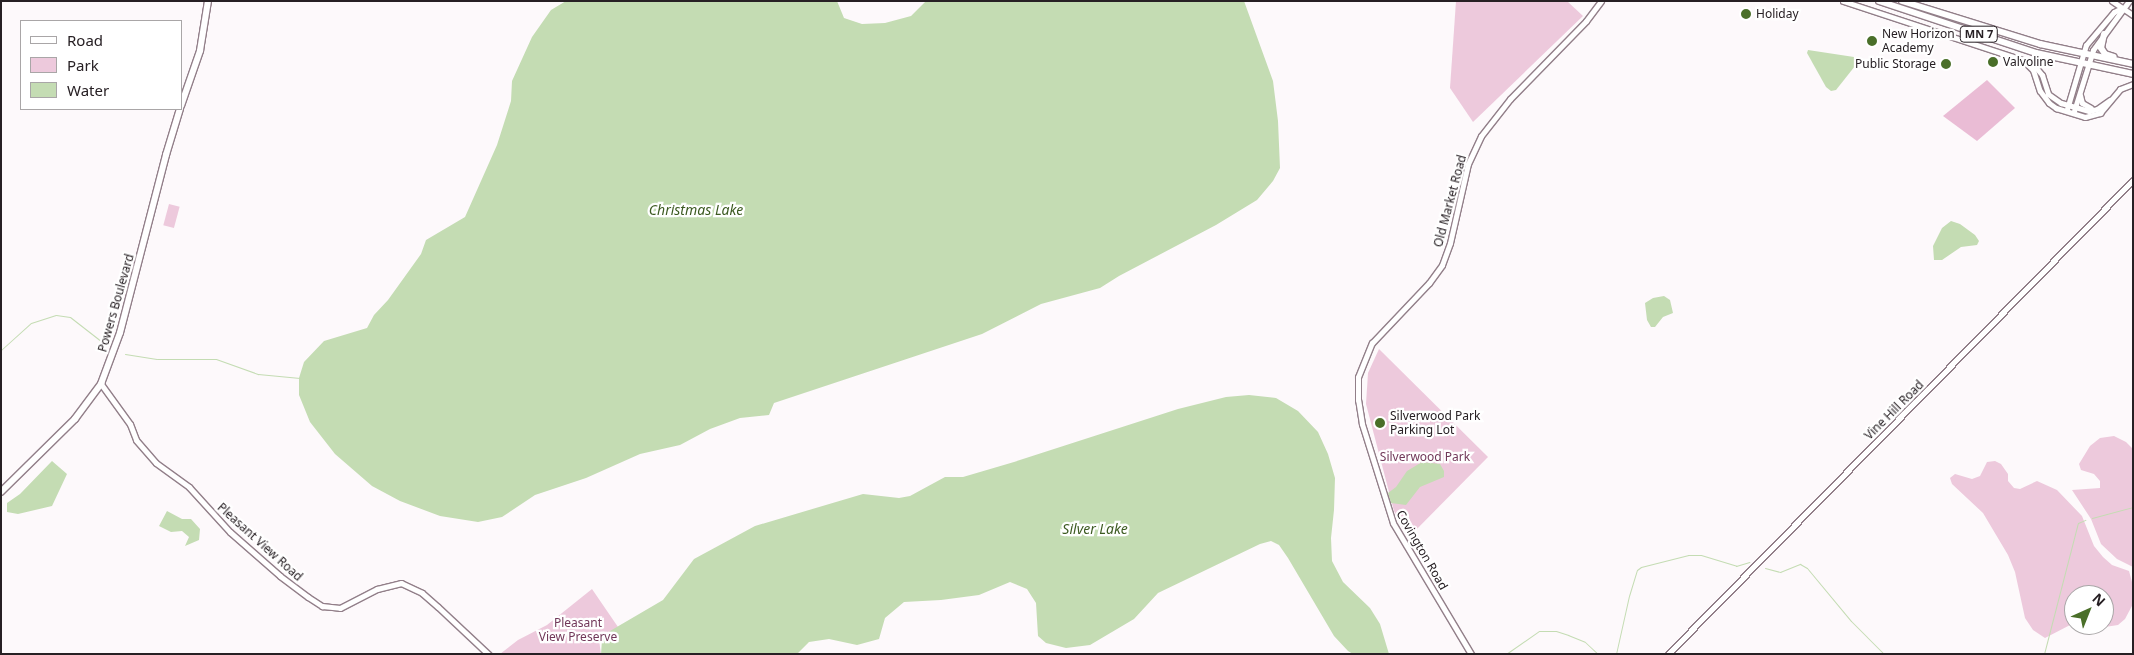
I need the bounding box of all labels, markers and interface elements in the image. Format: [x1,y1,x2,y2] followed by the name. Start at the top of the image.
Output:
[1756,7,1799,21] place label: Holiday
[1740,8,1752,20] marker: Holiday
[20,20,182,110] legend
[1959,26,1999,42] road number: MN 7
[1882,27,1955,55] place label: New Horizon Academy
[67,30,103,50] text: Road
[1866,35,1878,47] marker: New Horizon Academy
[67,55,99,75] text: Park
[2003,55,2054,69] place label: Valvoline
[1987,56,1999,68] marker: Valvoline
[1855,57,1936,71] place label: Public Storage
[1940,58,1952,70] marker: Public Storage
[67,80,109,100] text: Water
[1431,153,1469,249] street label: Old Market Road
[649,202,743,218] water label: Christmas Lake
[95,252,137,354] street label: Powers Boulevard
[1861,377,1927,443] street label: Vine Hill Road
[1390,409,1480,437] place label: Silverwood Park Parking Lot
[1374,417,1386,429] marker: Silverwood Park Parking Lot
[1380,450,1470,464] park label: Silverwood Park
[215,500,305,584] street label: Pleasant View Road
[1393,508,1451,592] street label: Covington Road
[1062,521,1128,537] water label: Silver Lake
[2064,585,2114,635] north arrow
[2088,589,2110,610] text: N
[539,616,617,644] park label: Pleasant View Preserve

